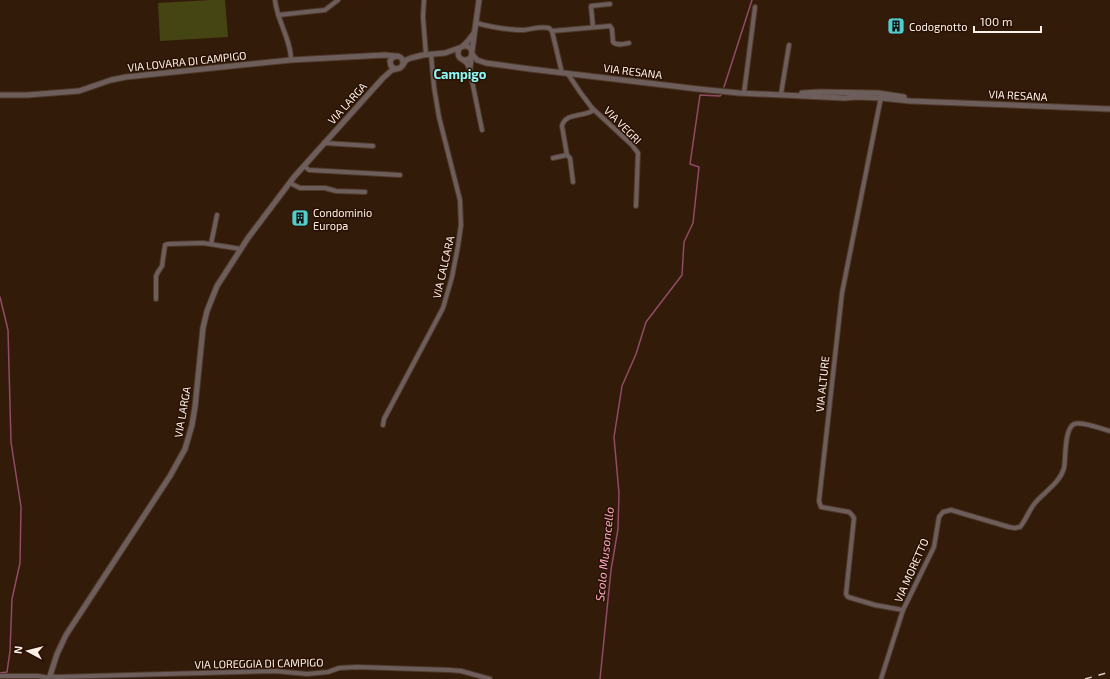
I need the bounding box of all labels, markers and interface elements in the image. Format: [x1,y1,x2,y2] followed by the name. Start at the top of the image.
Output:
[974,8,1041,34] scale bar
[980,14,1012,28] text: 100 m
[886,16,906,36] building icon: Codognotto
[909,20,967,33] place label: Codognotto
[127,48,247,74] street label: VIA LOVARA DI CAMPIGO
[603,61,663,81] street label: VIA RESANA
[433,66,487,82] district label: Campigo
[325,79,369,127] street label: VIA LARGA
[988,87,1048,103] street label: VIA RESANA
[602,104,644,146] street label: VIA VEGRI
[313,206,372,232] place label: Condominio Europa
[290,208,310,228] building icon: Condominio Europa
[429,234,457,300] street label: VIA CALCARA
[813,355,831,413] street label: VIA ALTURE
[171,385,193,439] street label: VIA LARGA
[592,506,616,602] water label: Scolo Musoncello
[891,536,931,604] street label: VIA MORETTO
[8,631,48,671] north arrow
[11,645,25,654] text: N
[194,655,324,671] street label: VIA LOREGGIA DI CAMPIGO

